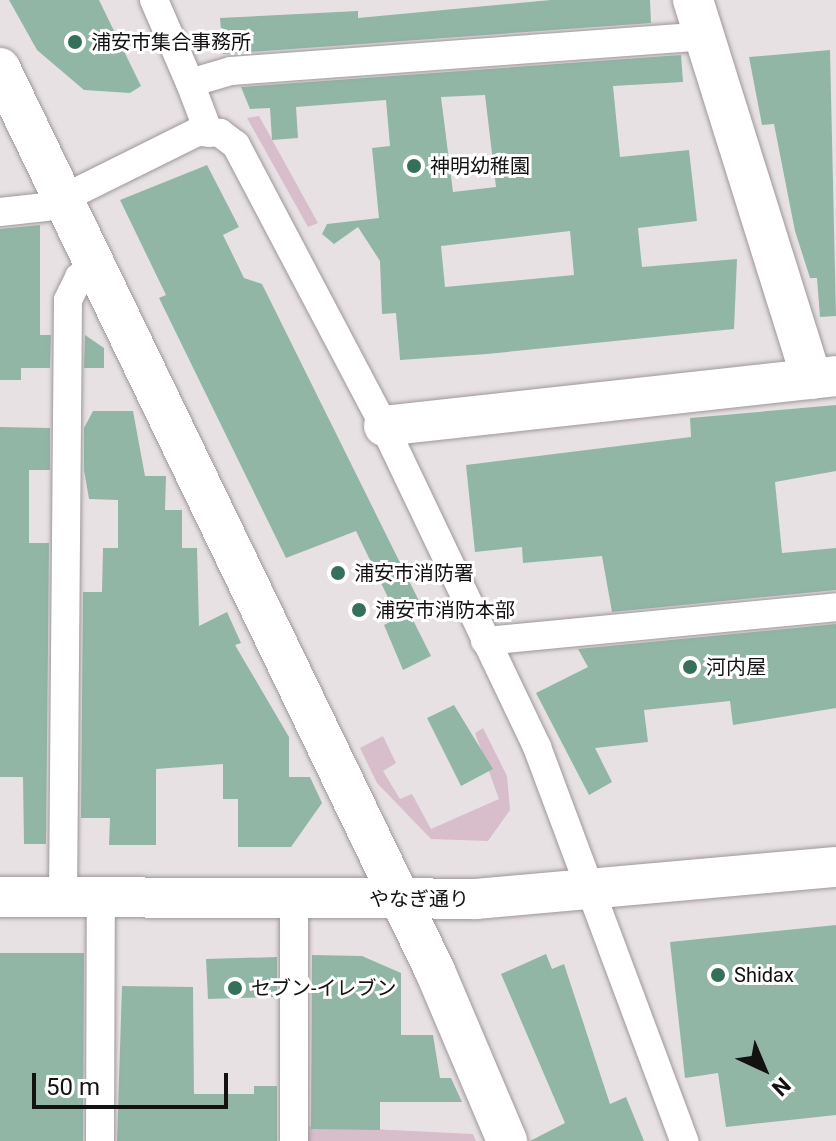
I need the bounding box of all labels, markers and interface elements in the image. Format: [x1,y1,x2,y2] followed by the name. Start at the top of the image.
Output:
[91,30,251,54] place label: 浦安市集合事務所
[66,33,84,51] marker: 浦安市集合事務所
[430,154,530,178] place label: 神明幼稚園
[405,157,423,175] marker: 神明幼稚園
[354,561,474,585] place label: 浦安市消防署
[329,564,347,582] marker: 浦安市消防署
[375,598,515,622] place label: 浦安市消防本部
[350,601,368,619] marker: 浦安市消防本部
[706,655,766,679] place label: 河内屋
[681,658,699,676] marker: 河内屋
[369,887,469,911] street label: やなぎ通り
[734,963,794,987] place label: Shidax
[709,966,727,984] marker: Shidax
[251,976,397,1000] place label: セブン-イレブン
[226,979,244,997] marker: セブン-イレブン
[724,1029,804,1109] north arrow
[36,1057,232,1107] scale bar
[767,1072,795,1101] text: N
[46,1073,100,1101] text: 50 m

